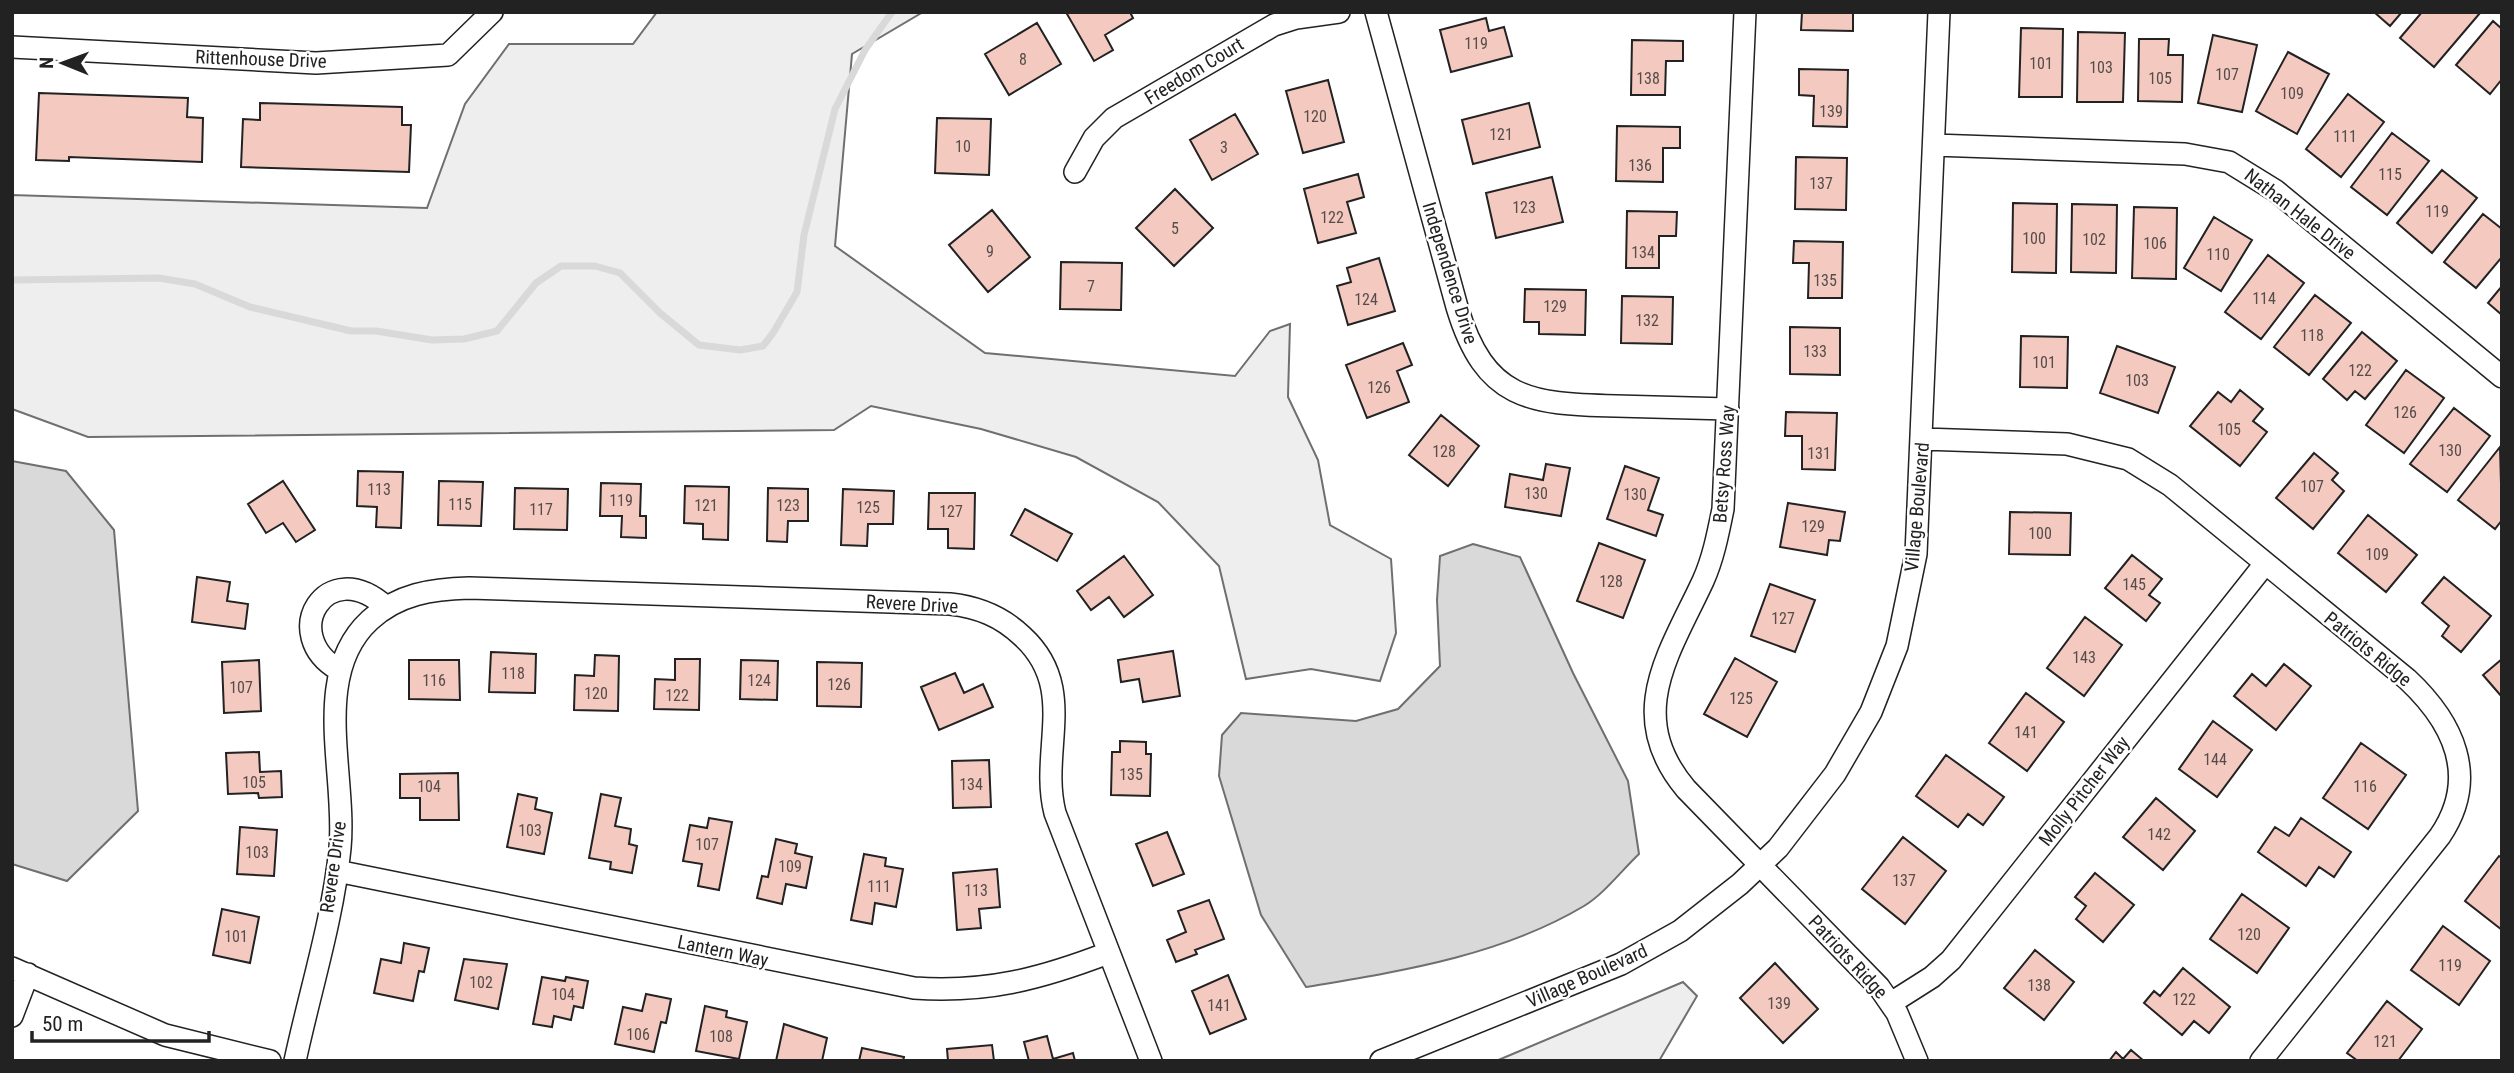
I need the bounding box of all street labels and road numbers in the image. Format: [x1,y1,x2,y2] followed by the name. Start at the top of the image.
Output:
[1140,32,1248,110] street label: Freedom Court
[195,45,327,73] street label: Rittenhouse Drive
[2240,163,2360,265] street label: Nathan Hale Drive
[1417,199,1483,347] street label: Independence Drive
[1708,404,1740,524] street label: Betsy Ross Way
[1900,441,1934,573] street label: Village Boulevard
[865,590,959,618] street label: Revere Drive
[2320,607,2416,691] street label: Patriots Ridge
[2034,731,2134,851] street label: Molly Pitcher Way
[315,819,351,914] street label: Revere Drive
[1804,911,1892,1004] street label: Patriots Ridge
[675,930,771,972] street label: Lantern Way
[1523,939,1651,1013] street label: Village Boulevard

